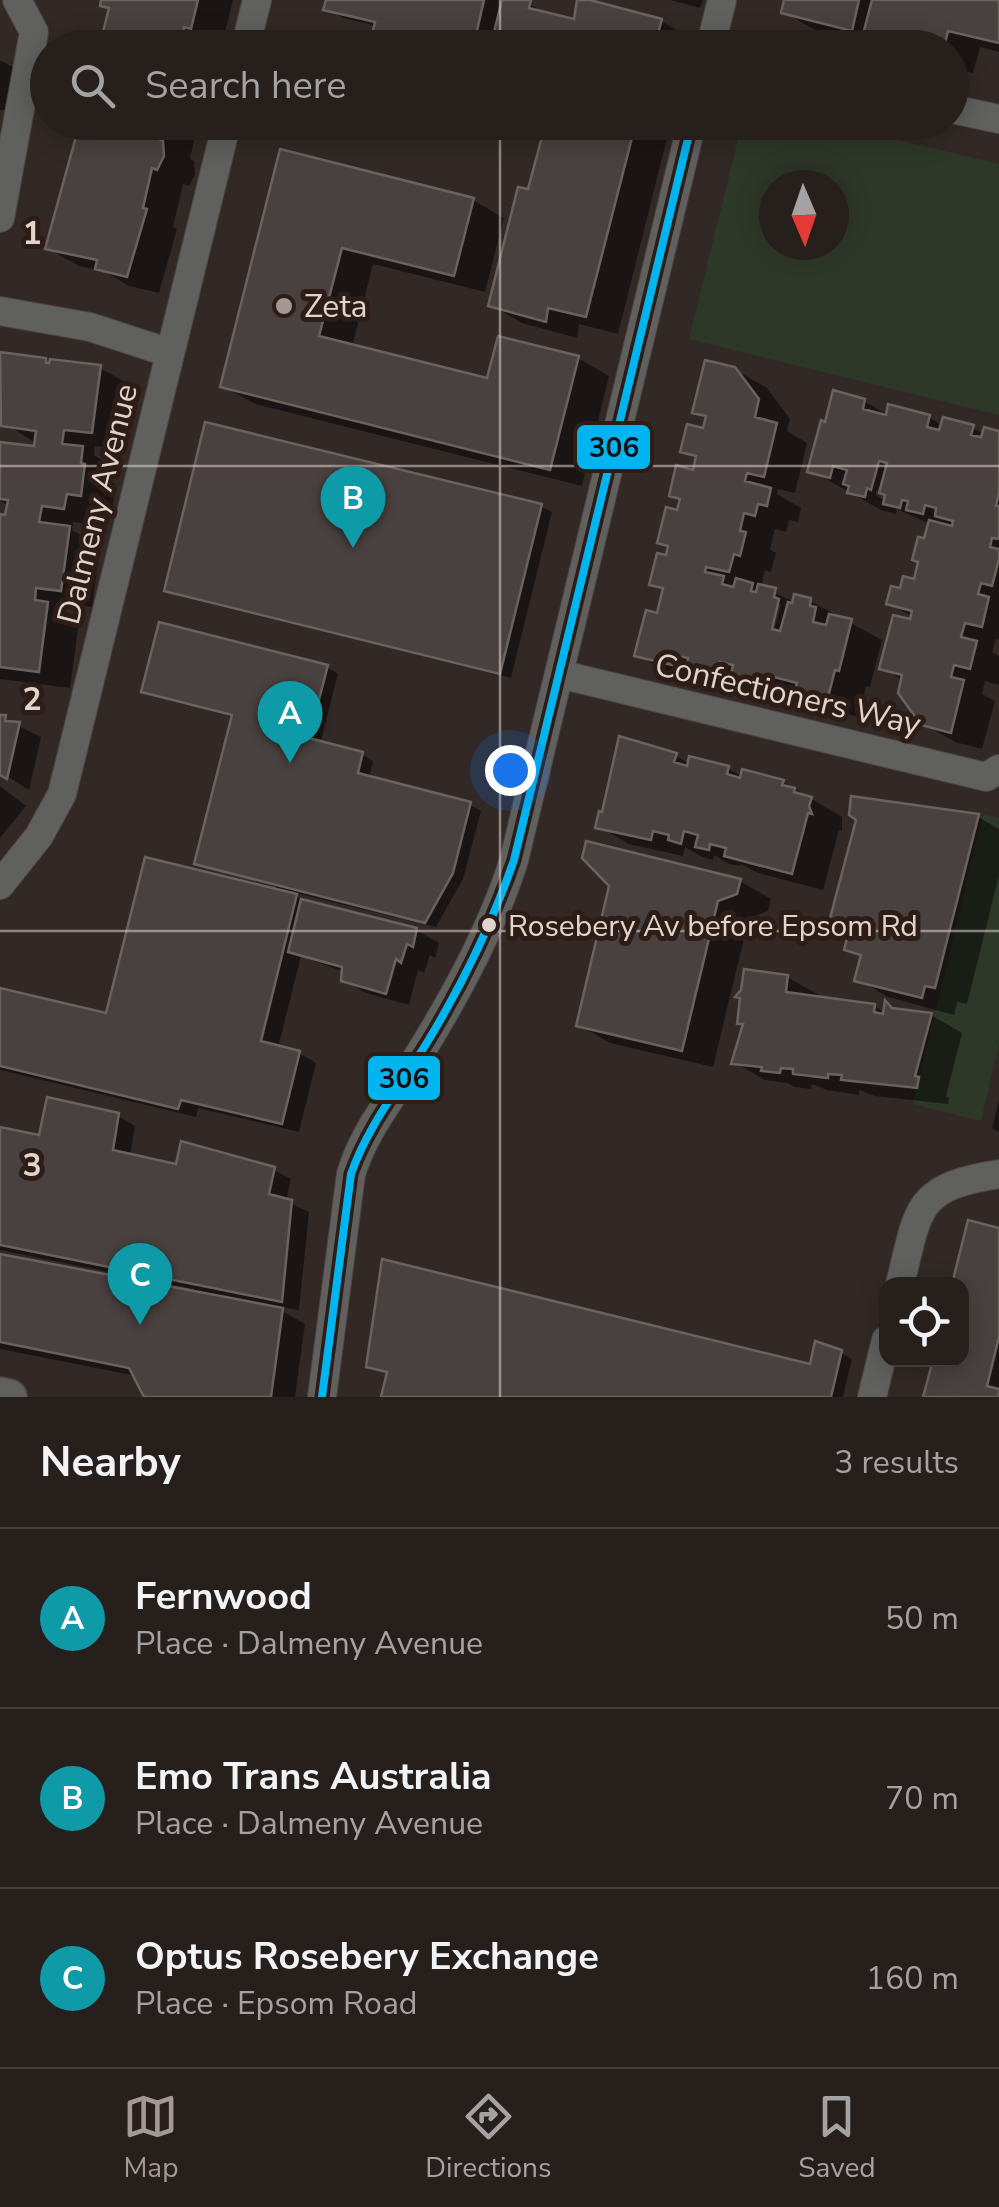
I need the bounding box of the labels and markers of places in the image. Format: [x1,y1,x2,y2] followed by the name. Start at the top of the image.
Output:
[304,285,368,328] place label: Zeta
[273,295,295,317] marker: Zeta
[320,466,386,548] pin: B
[258,680,322,763] pin: A
[508,906,918,947] place label: Rosebery Av before Epsom Rd
[479,915,499,935] marker: Rosebery Av before Epsom Rd
[108,1242,172,1325] pin: C

